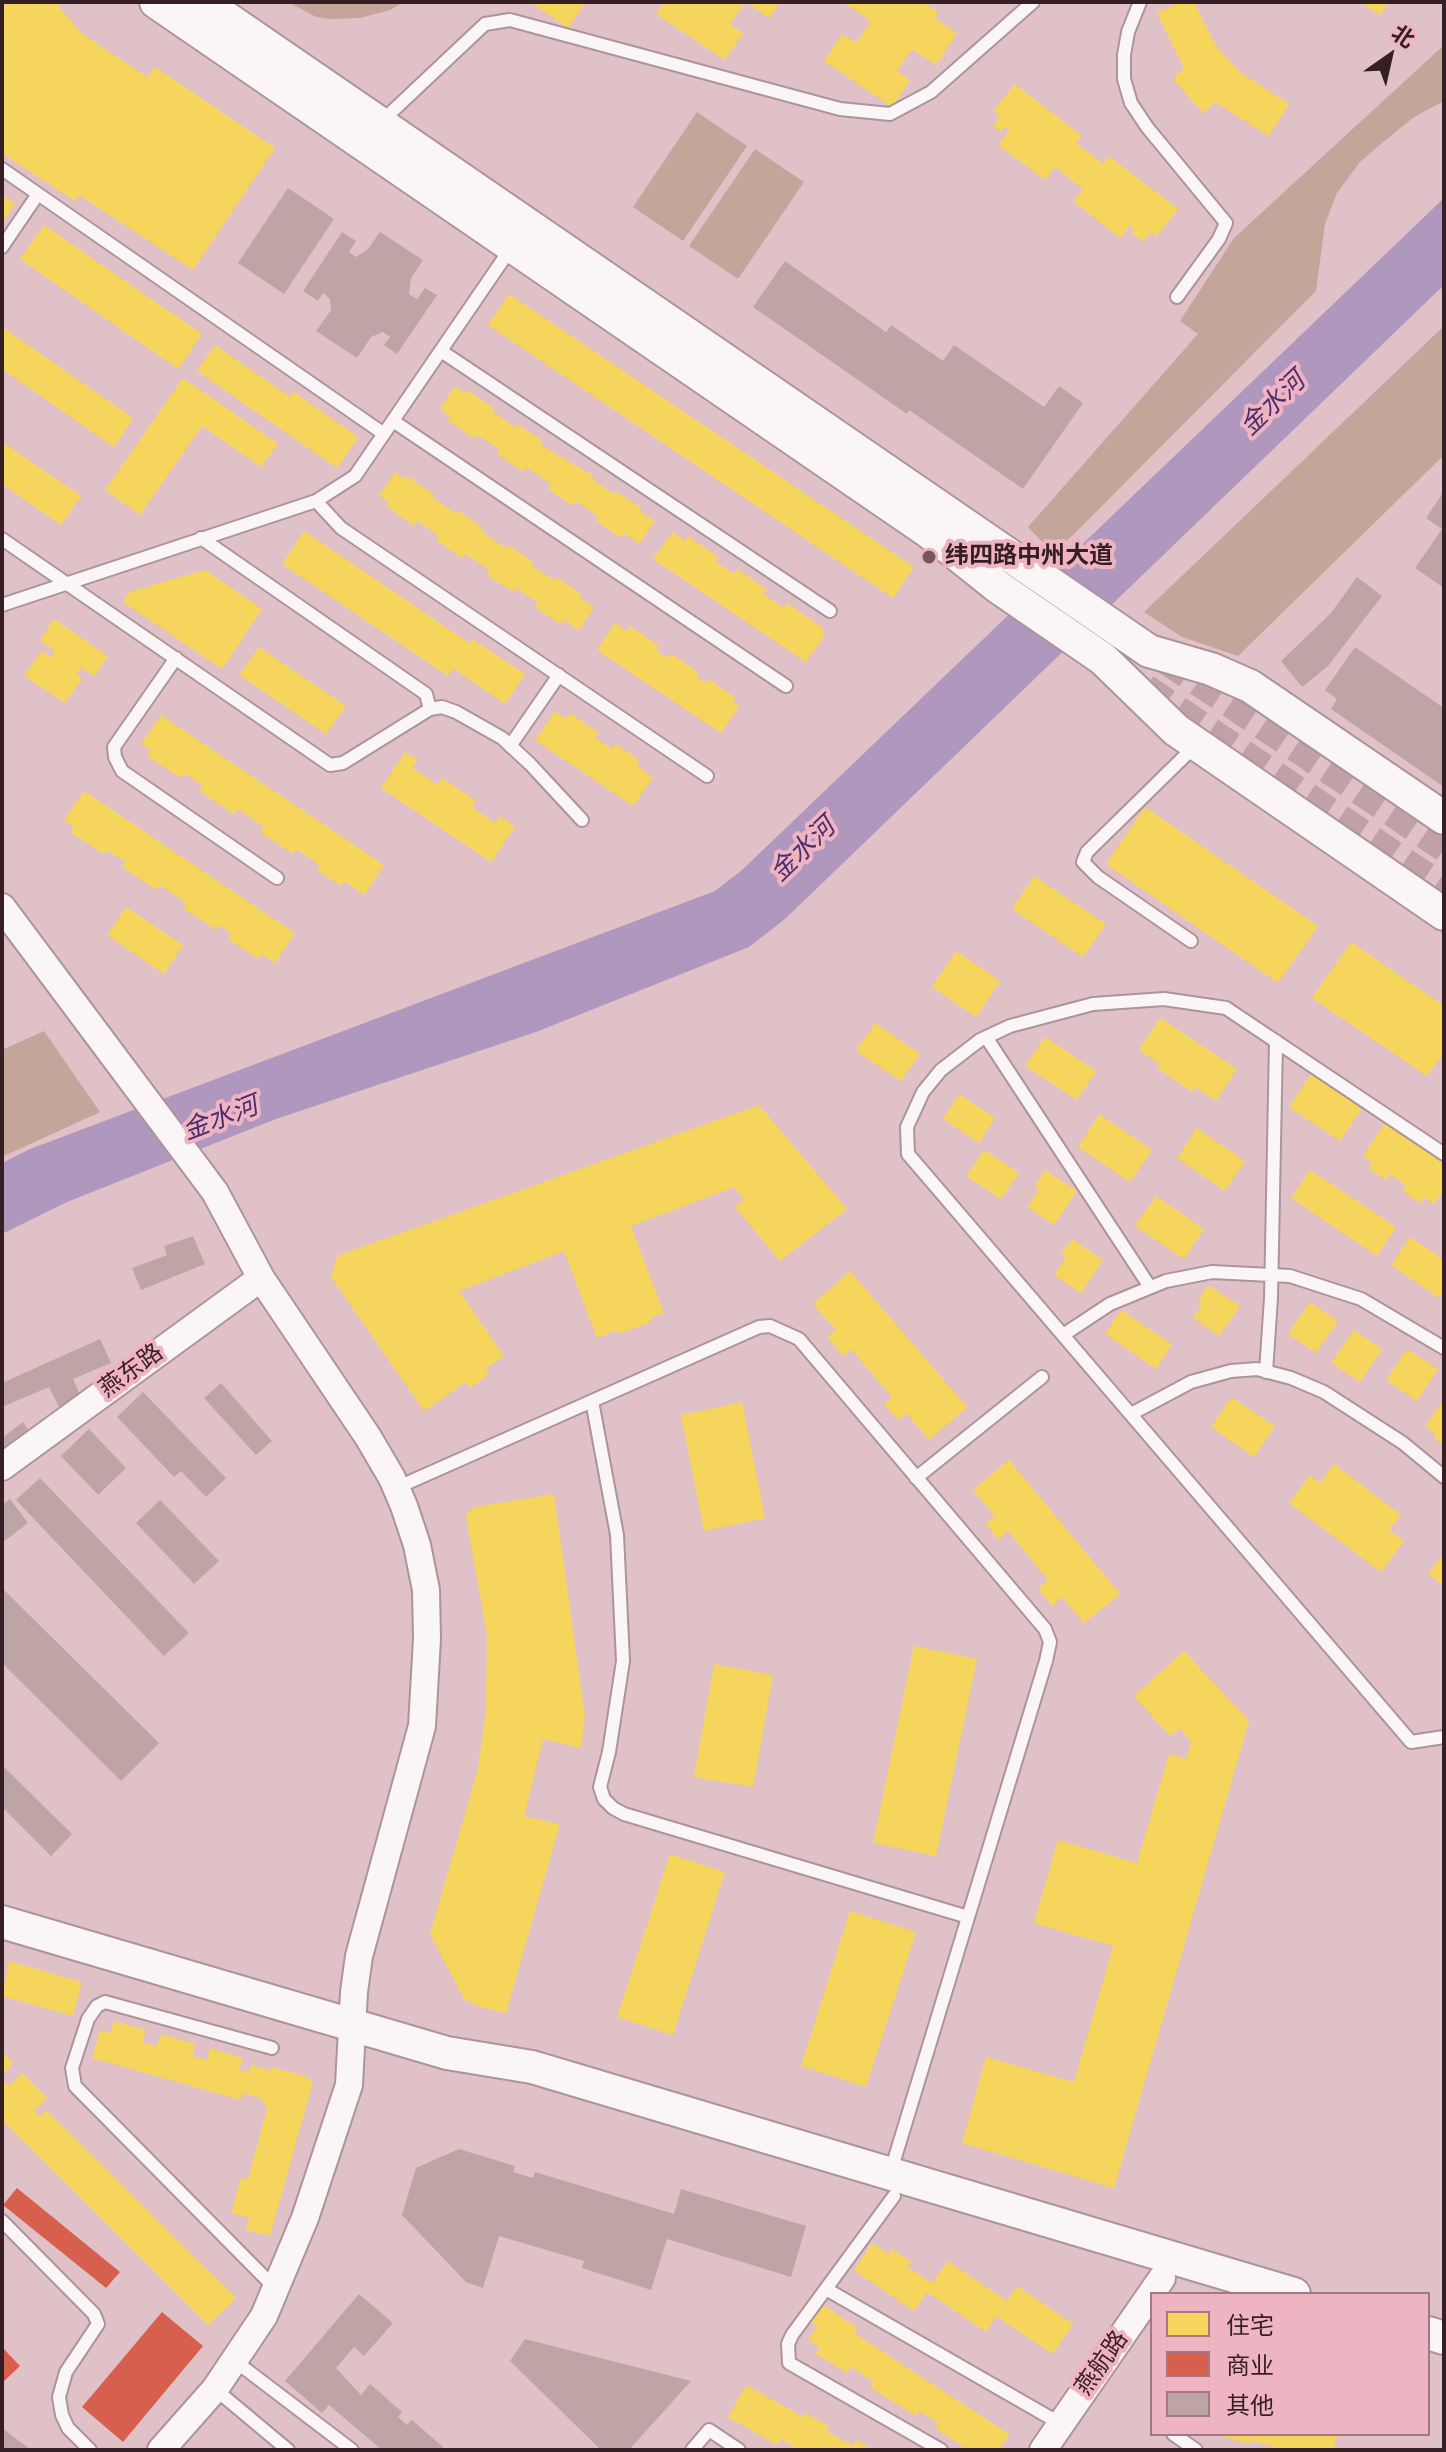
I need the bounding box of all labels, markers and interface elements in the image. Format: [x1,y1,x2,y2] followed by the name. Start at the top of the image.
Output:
[1350,16,1430,96] north arrow
[1385,17,1421,56] text: 北
[1235,367,1313,443] water label: 金水河
[945,543,1113,571] place label: 纬四路中州大道
[920,548,938,566] marker: 纬四路中州大道
[765,813,843,889] water label: 金水河
[179,1091,263,1149] water label: 金水河
[94,1339,170,1405] street label: 燕东路
[1150,2292,1430,2436] legend
[1226,2308,1274,2343] text: 住宅
[1071,2326,1135,2402] street label: 燕航路
[1226,2348,1274,2383] text: 商业
[1226,2388,1274,2423] text: 其他

